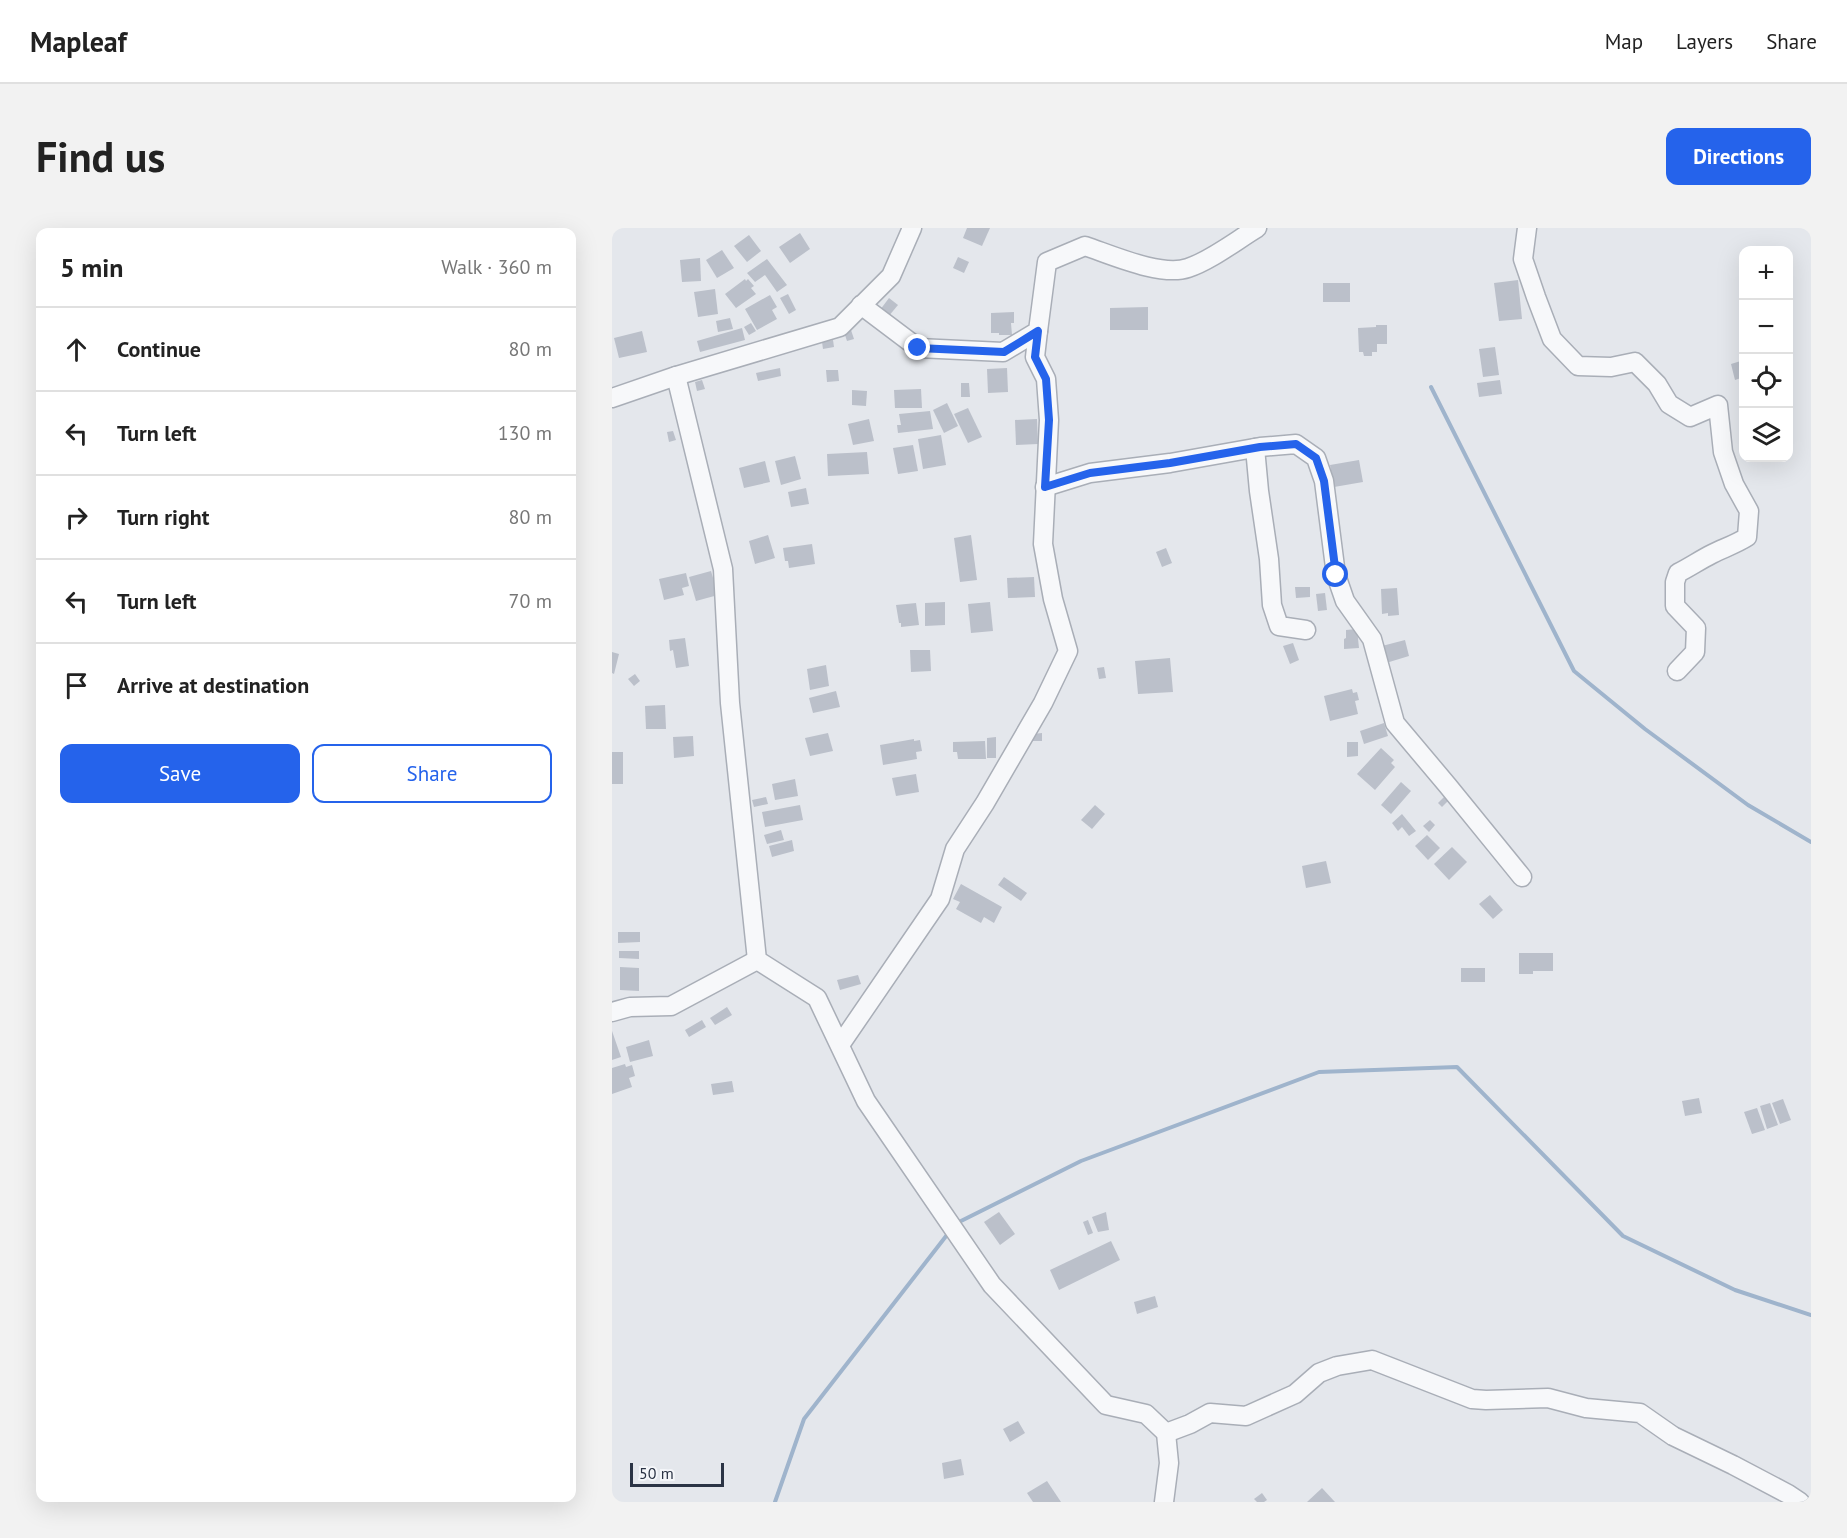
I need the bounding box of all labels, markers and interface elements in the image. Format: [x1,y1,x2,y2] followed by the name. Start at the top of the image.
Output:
[30,23,127,60] text: Mapleaf
[1605,28,1643,55] text: Map
[1676,28,1733,55] text: Layers
[1766,28,1817,55] text: Share
[1666,128,1811,185] button: Directions
[36,129,165,184] text: Find us
[1739,246,1793,462] map controls
[1739,246,1793,300] button: +
[60,251,123,284] text: 5 min
[441,254,552,280] text: Walk · 360 m
[1739,300,1793,354] button: −
[60,333,93,366] icon: ahead
[904,334,930,360] route end
[117,335,201,363] text: Continue
[509,336,552,362] text: 80 m
[1739,354,1793,408] button: locate
[1739,408,1793,462] button: layers
[60,417,93,450] icon: left
[117,419,197,447] text: Turn left
[498,420,552,446] text: 130 m
[60,501,93,534] icon: right
[117,503,209,531] text: Turn right
[509,504,552,530] text: 80 m
[1322,561,1348,587] route start
[60,585,93,618] icon: left
[117,587,197,615] text: Turn left
[509,588,552,614] text: 70 m
[60,669,93,702] icon: arrive
[117,671,309,699] text: Arrive at destination
[60,744,300,803] button: Save
[312,744,552,803] button: Share
[630,1460,724,1488] scale bar
[639,1463,674,1483] text: 50 m

